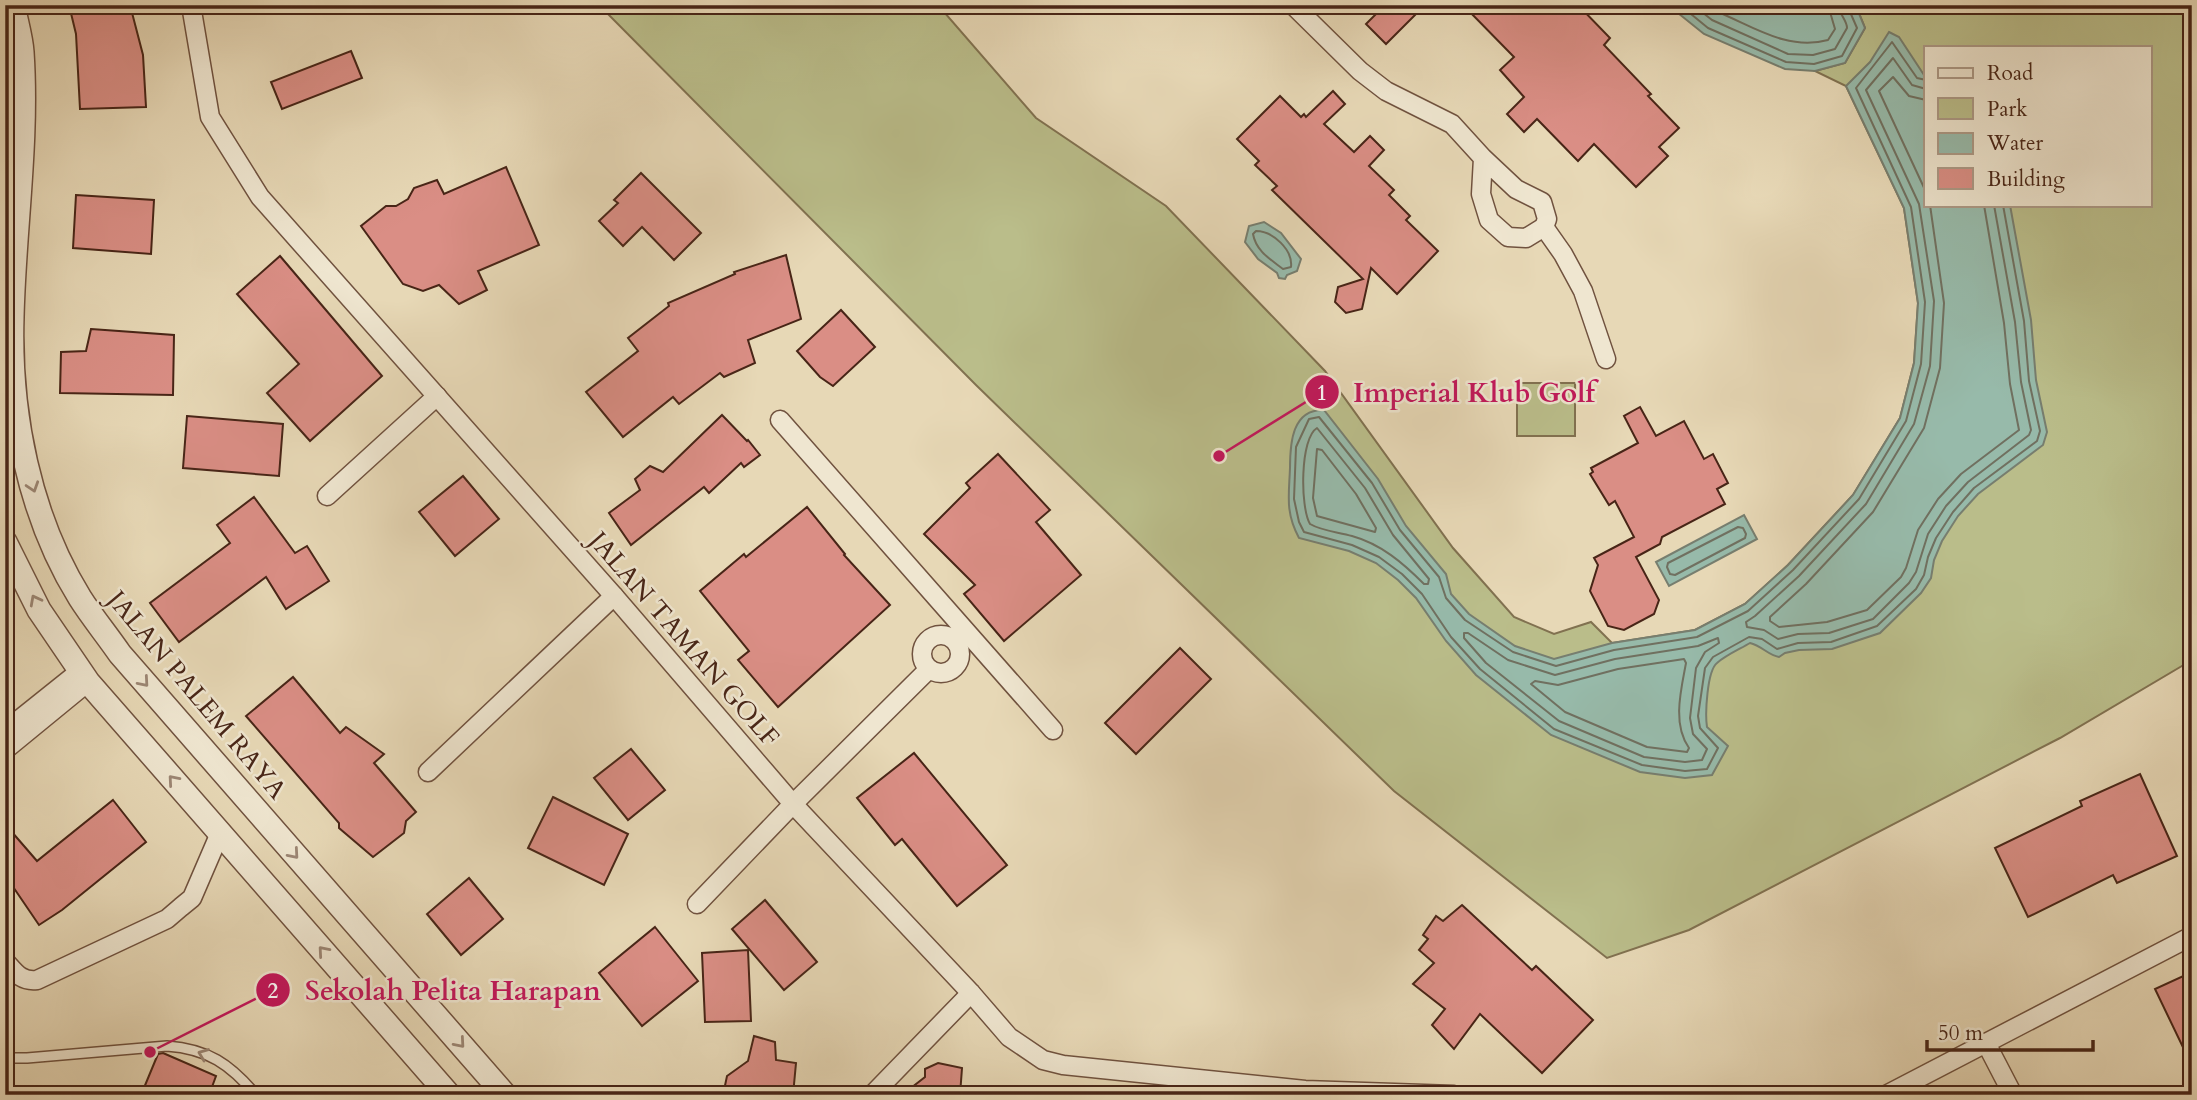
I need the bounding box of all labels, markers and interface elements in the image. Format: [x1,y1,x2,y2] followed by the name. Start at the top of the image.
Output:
[1924,46,2152,206] legend
[1987,59,2033,88] text: Road
[1987,95,2028,124] text: Park
[1986,129,2043,158] text: Water
[1987,165,2065,194] text: Building
[1304,368,1609,417] callout: Imperial Klub Golf
[1353,374,1599,412] text: Imperial Klub Golf
[1317,379,1327,408] text: 1
[24,480,39,492] one-way arrow
[578,521,787,754] street label: JALAN TAMAN GOLF
[97,580,295,807] street label: JALAN PALEM RAYA
[29,595,43,608] one-way arrow
[136,674,148,687] one-way arrow
[169,775,181,788] one-way arrow
[286,845,298,858] one-way arrow
[319,946,331,959] one-way arrow
[256,966,615,1015] callout: Sekolah Pelita Harapan
[305,972,601,1010] text: Sekolah Pelita Harapan
[268,977,279,1006] text: 2
[1927,1009,2094,1053] scale bar
[1938,1019,1983,1048] text: 50 m
[452,1035,464,1048] one-way arrow
[198,1048,210,1062] one-way arrow

